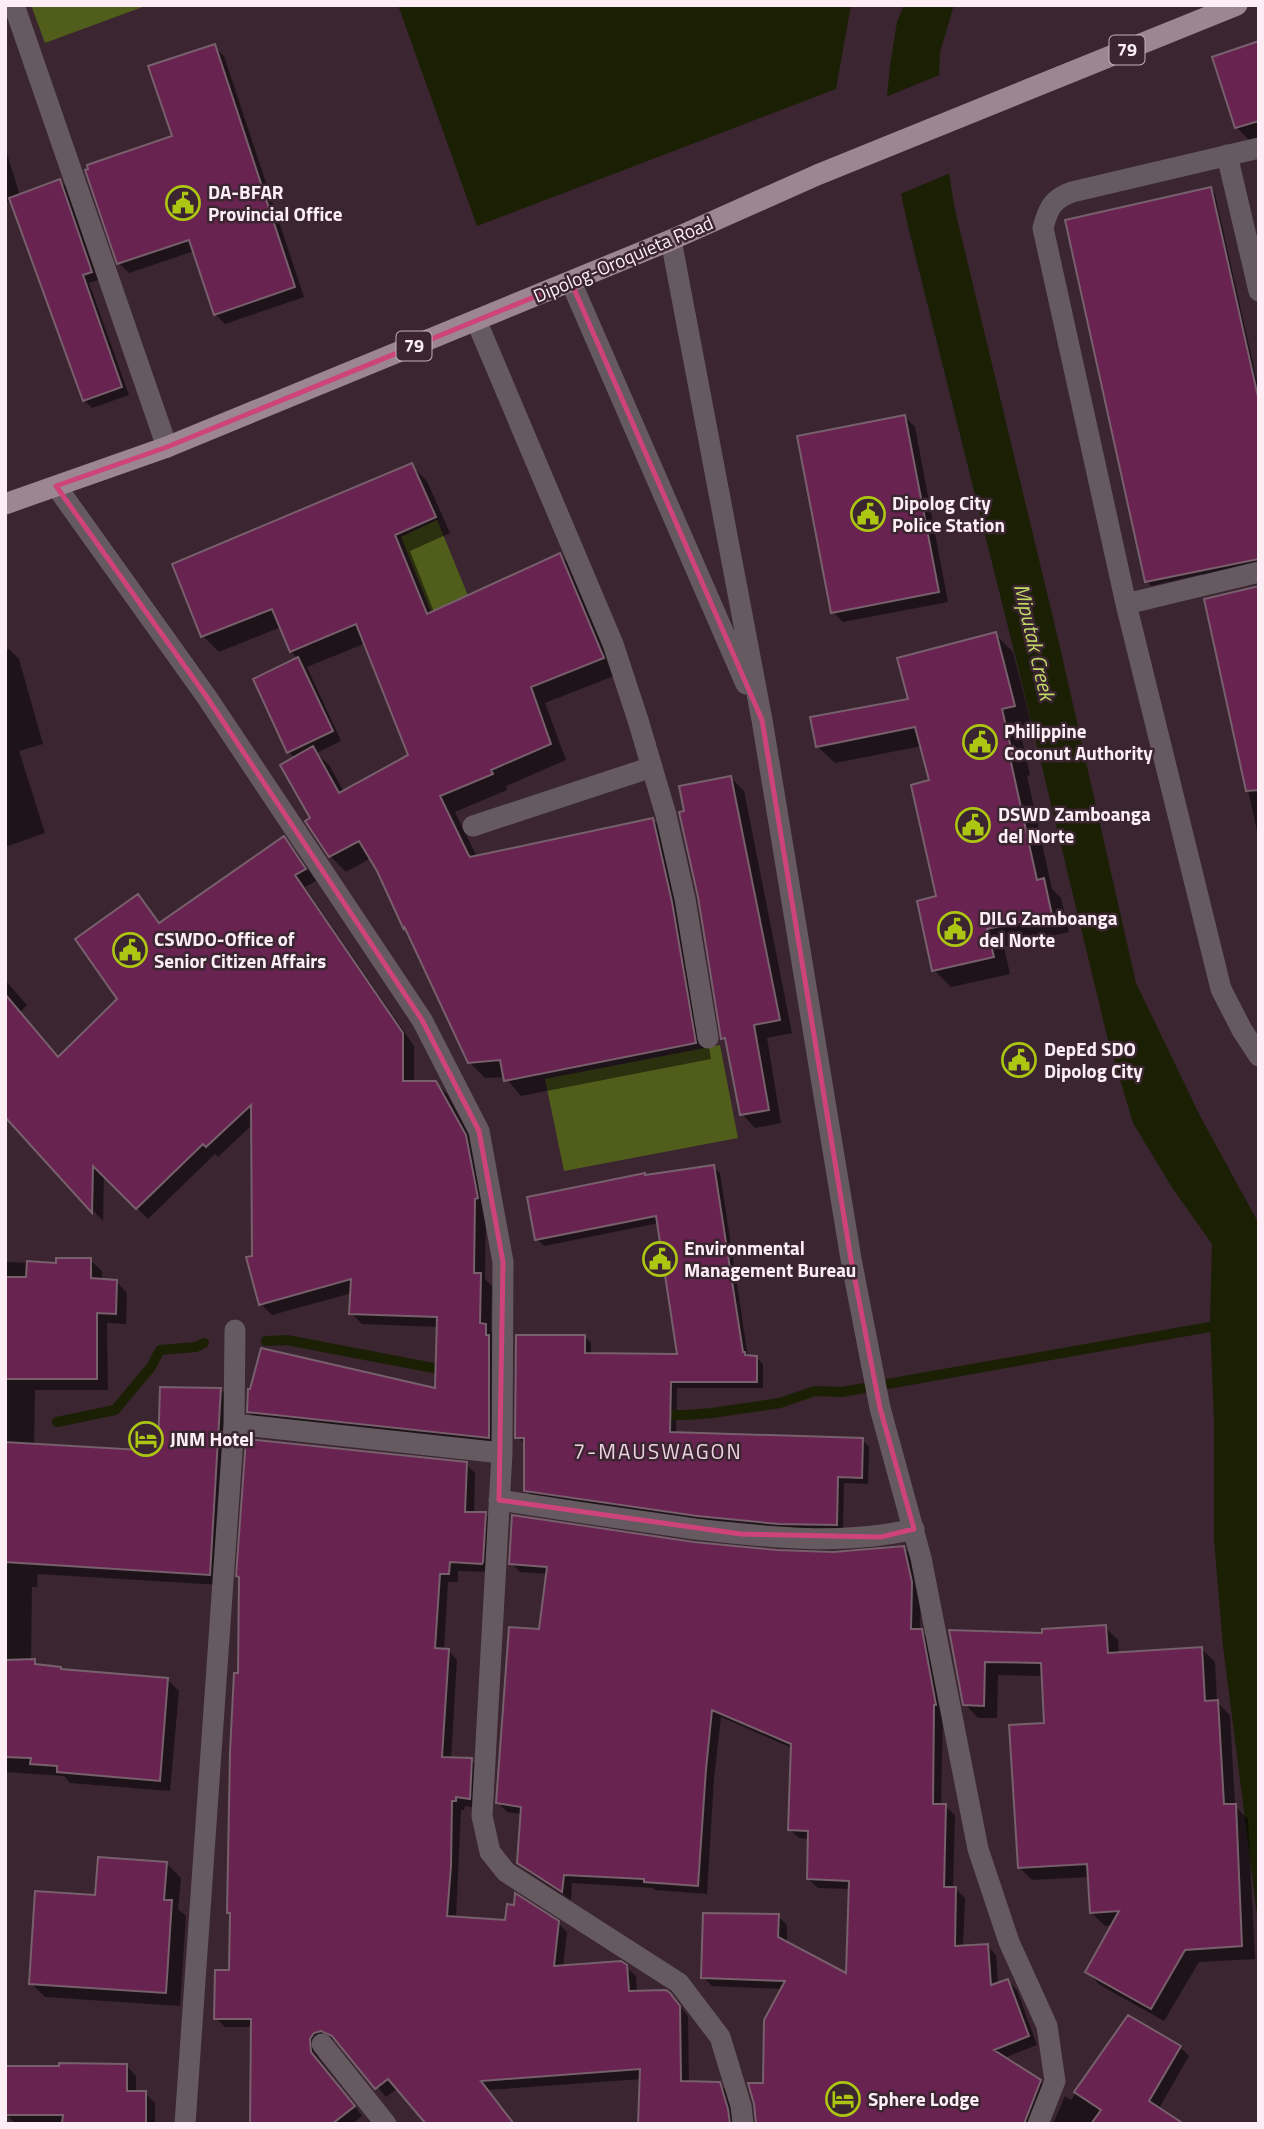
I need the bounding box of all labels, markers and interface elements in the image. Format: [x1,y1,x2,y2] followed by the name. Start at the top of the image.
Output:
[1110,36,1144,64] road number: 79
[208,177,343,228] place label: DA-BFAR Provincial Office
[164,184,202,222] public building icon: DA-BFAR Provincial Office
[528,207,717,310] street label: Dipolog-Oroquieta Road
[396,332,432,360] road number: 79
[892,488,1005,539] place label: Dipolog City Police Station
[849,495,887,533] public building icon: Dipolog City Police Station
[1006,580,1064,706] water label: Miputak Creek
[1004,716,1153,767] place label: Philippine Coconut Authority
[961,723,999,761] public building icon: Philippine Coconut Authority
[998,799,1151,850] place label: DSWD Zamboanga del Norte
[954,806,992,844] public building icon: DSWD Zamboanga del Norte
[979,903,1118,954] place label: DILG Zamboanga del Norte
[936,910,974,948] public building icon: DILG Zamboanga del Norte
[154,924,326,975] place label: CSWDO-Office of Senior Citizen Affairs
[111,931,149,969] public building icon: CSWDO-Office of Senior Citizen Affairs
[1044,1034,1143,1085] place label: DepEd SDO Dipolog City
[1000,1041,1038,1079] public building icon: DepEd SDO Dipolog City
[684,1233,856,1284] place label: Environmental Management Bureau
[641,1240,679,1278] public building icon: Environmental Management Bureau
[127,1420,165,1458] hotel icon: JNM Hotel
[170,1424,254,1453] place label: JNM Hotel
[573,1435,743,1467] district label: 7-MAUSWAGON
[824,2080,862,2118] hotel icon: Sphere Lodge
[868,2084,979,2113] place label: Sphere Lodge

